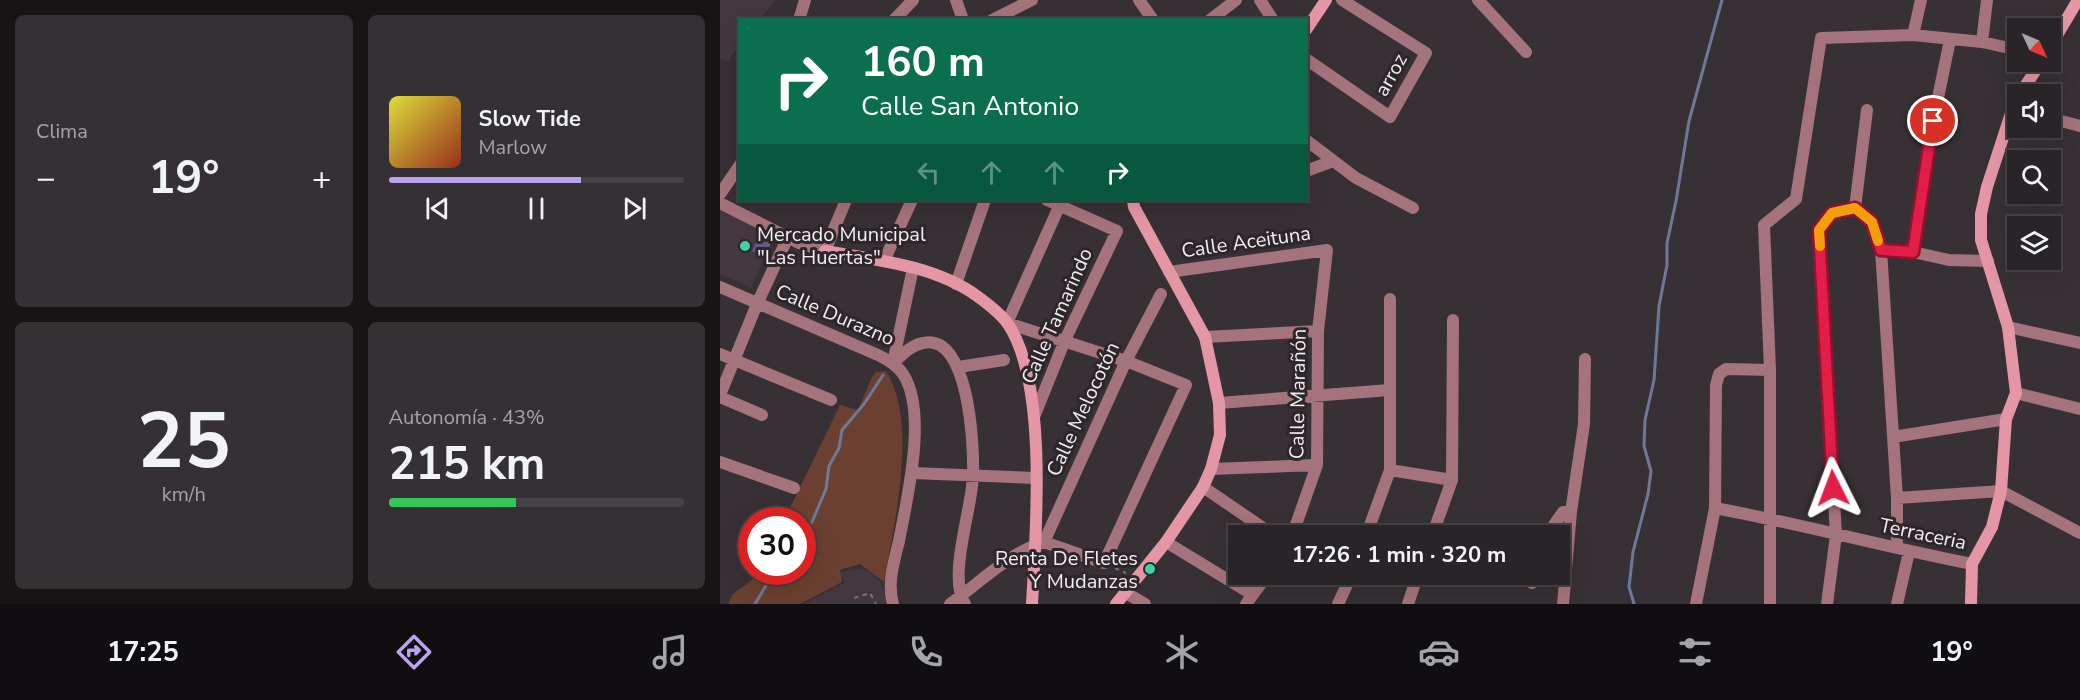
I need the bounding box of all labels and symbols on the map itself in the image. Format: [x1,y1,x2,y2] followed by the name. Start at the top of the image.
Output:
[2007,18,2061,72] north arrow
[1368,49,1414,101] street label: arroz
[1907,95,1958,146] pin
[1180,220,1312,264] street label: Calle Aceituna
[757,221,926,271] place label: Mercado Municipal "Las Huertas"
[738,239,752,253] marker: Mercado Municipal "Las Huertas"
[1015,244,1099,388] street label: Calle Tamarindo
[771,278,899,352] street label: Calle Durazno
[1283,329,1313,459] street label: Calle Marañón
[1040,337,1126,481] street label: Calle Melocotón
[1801,456,1865,520] position arrow
[738,507,816,585] speed limit sign: 30
[1877,512,1969,556] street label: Terraceria
[995,545,1138,595] place label: Renta De Fletes Y Mudanzas
[1143,562,1157,576] marker: Renta De Fletes Y Mudanzas

